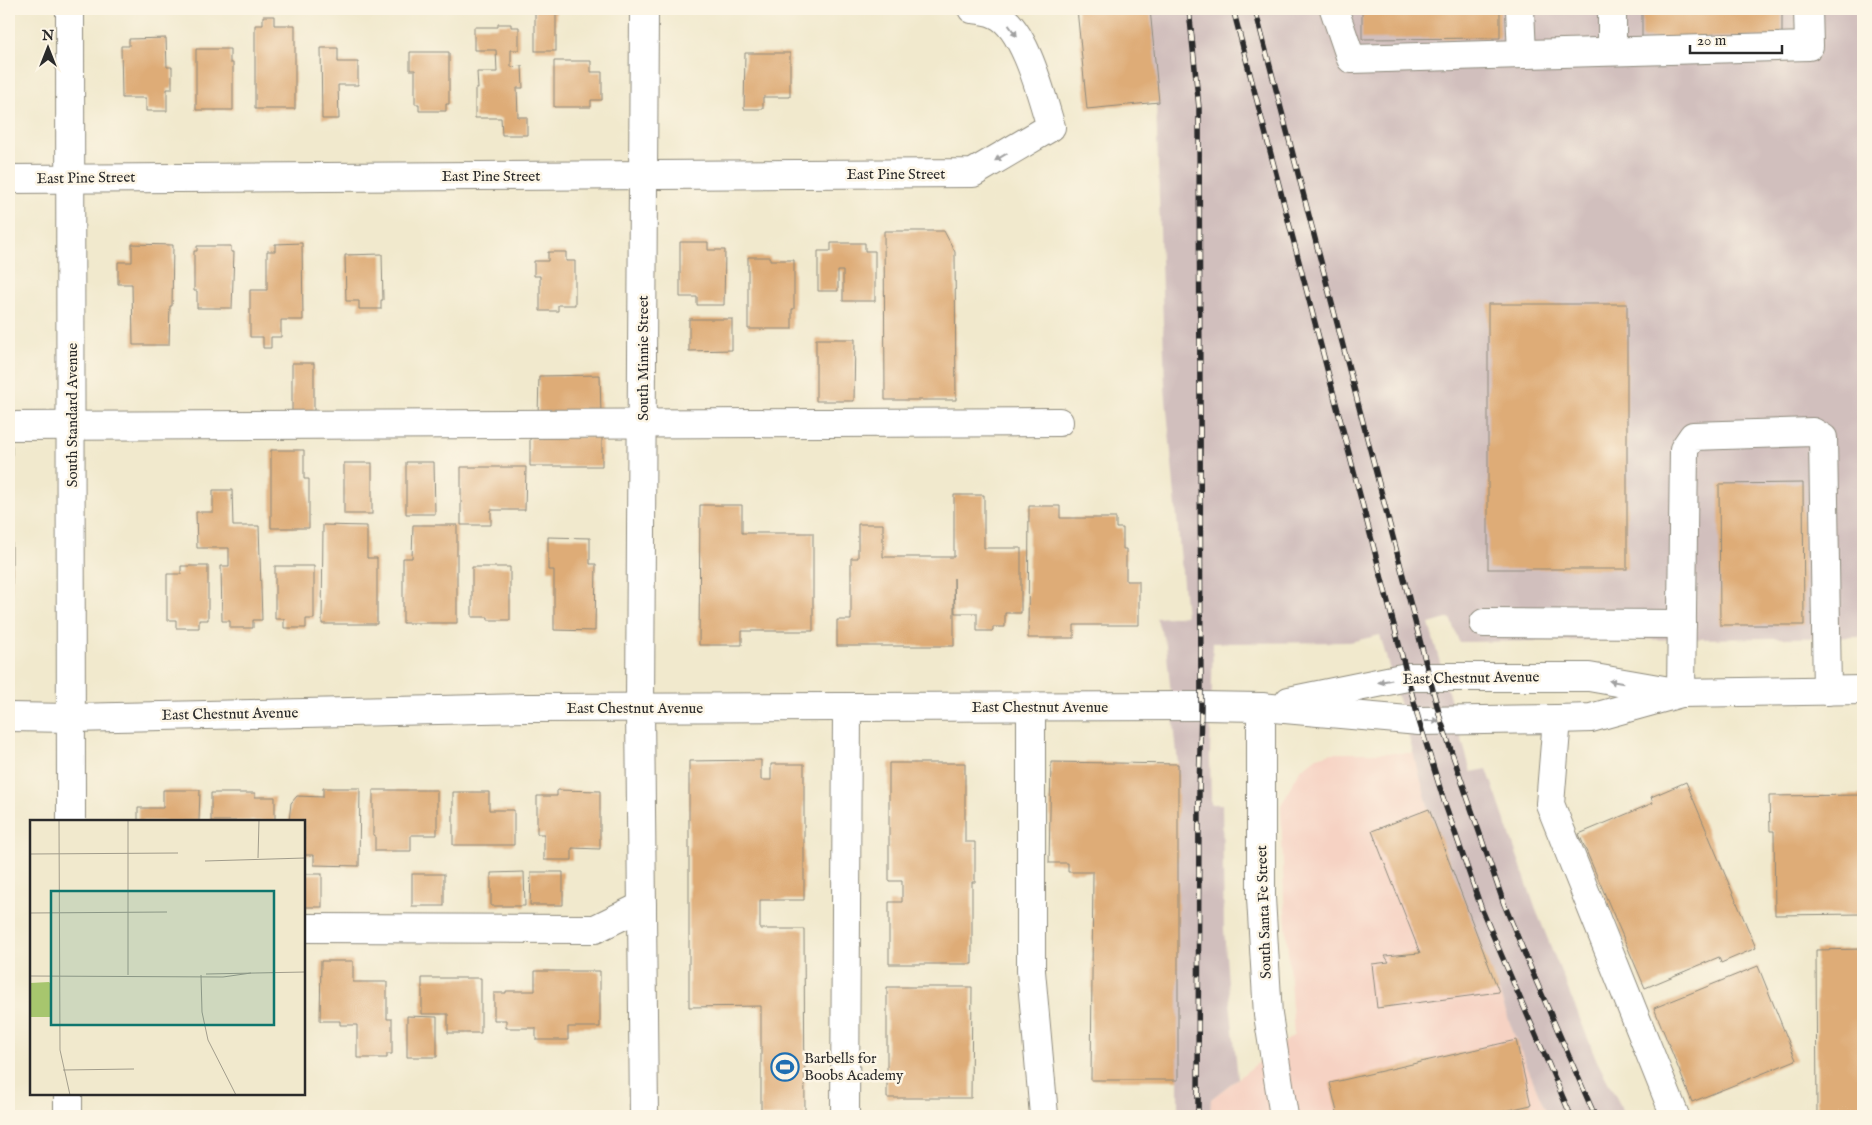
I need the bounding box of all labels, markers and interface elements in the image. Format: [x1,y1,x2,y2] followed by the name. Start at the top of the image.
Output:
[22,22,72,72] north arrow
[1690,22,1782,54] scale bar
[1008,24,1018,38] one-way arrow
[41,27,54,45] text: N
[1697,31,1727,50] text: 20 m
[994,153,1007,162] one-way arrow
[847,165,945,184] street label: East Pine Street
[442,167,540,186] street label: East Pine Street
[37,168,135,188] street label: East Pine Street
[634,295,653,421] street label: South Minnie Street
[63,343,82,487] street label: South Standard Avenue
[1403,667,1540,689] street label: East Chestnut Avenue
[1608,677,1624,685] one-way arrow
[1376,678,1392,686] one-way arrow
[972,698,1108,717] street label: East Chestnut Avenue
[567,699,703,718] street label: East Chestnut Avenue
[162,703,299,725] street label: East Chestnut Avenue
[1424,717,1440,725] one-way arrow
[30,820,305,1095] inset map
[1252,845,1276,979] street label: South Santa Fe Street
[804,1049,904,1085] place label: Barbells for Boobs Academy
[770,1052,800,1082] sports icon: Barbells for Boobs Academy

